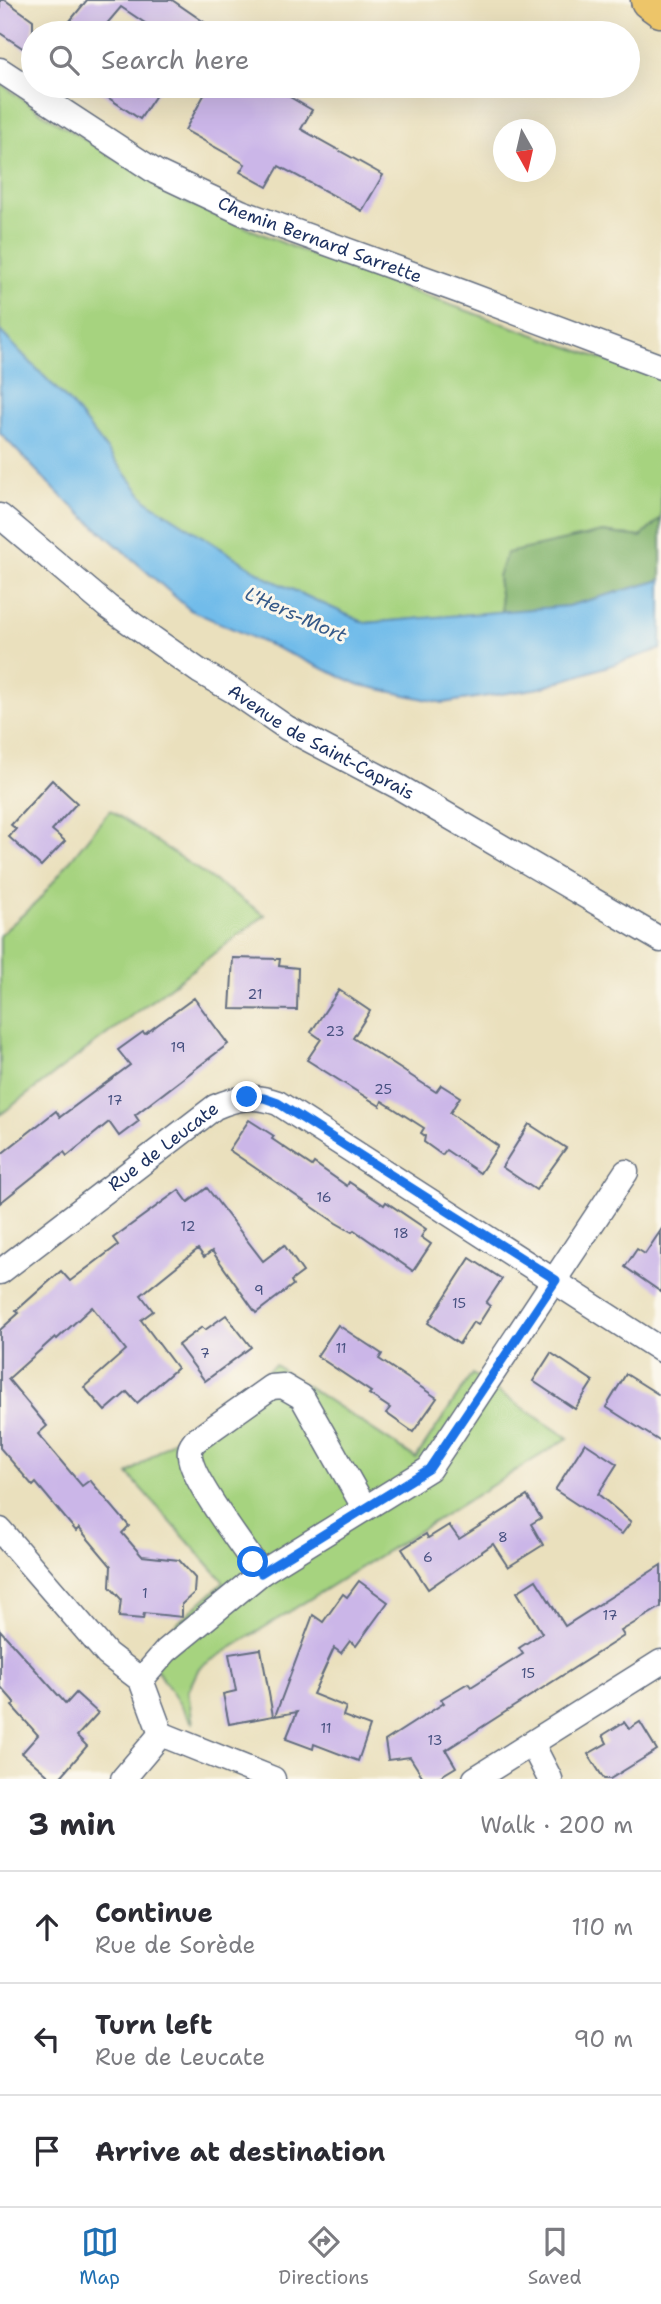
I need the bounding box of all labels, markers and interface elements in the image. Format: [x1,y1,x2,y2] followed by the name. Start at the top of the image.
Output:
[21,21,640,98] search box
[45,41,83,79] icon: search
[101,42,250,77] text: Search here
[493,119,556,182] north arrow
[214,191,425,289] street label: Chemin Bernard Sarrette
[241,581,351,648] water label: L'Hers-Mort
[223,679,419,805] street label: Avenue de Saint-Caprais
[248,985,262,1003] house number: 21
[326,1022,344,1040] house number: 23
[170,1038,186,1056] house number: 19
[374,1080,392,1098] house number: 25
[231,1081,262,1112] route end
[108,1091,122,1109] house number: 17
[103,1096,224,1197] street label: Rue de Leucate
[316,1188,332,1206] house number: 16
[181,1217,195,1235] house number: 12
[393,1224,409,1242] house number: 18
[254,1281,264,1299] house number: 9
[452,1294,466,1312] house number: 15
[335,1339,347,1357] house number: 11
[200,1344,210,1362] house number: 7
[498,1528,508,1546] house number: 8
[237,1546,268,1577] route start
[423,1548,433,1566] house number: 6
[142,1584,148,1602] house number: 1
[603,1606,617,1624] house number: 17
[521,1664,535,1682] house number: 15
[320,1719,332,1737] house number: 11
[428,1731,442,1749] house number: 13
[28,1804,115,1845] text: 3 min
[480,1810,633,1840] text: Walk · 200 m
[95,1895,213,1930] text: Continue
[28,1908,66,1946] icon: ahead
[571,1912,633,1942] text: 110 m
[95,1930,256,1960] text: Rue de Sorède
[95,2007,212,2042] text: Turn left
[28,2020,66,2058] icon: left
[573,2024,633,2054] text: 90 m
[95,2042,265,2072] text: Rue de Leucate
[28,2132,66,2170] icon: arrive
[95,2134,385,2169] text: Arrive at destination
[79,2223,120,2290] tab: Map
[279,2223,369,2290] tab: Directions
[528,2223,582,2290] tab: Saved

